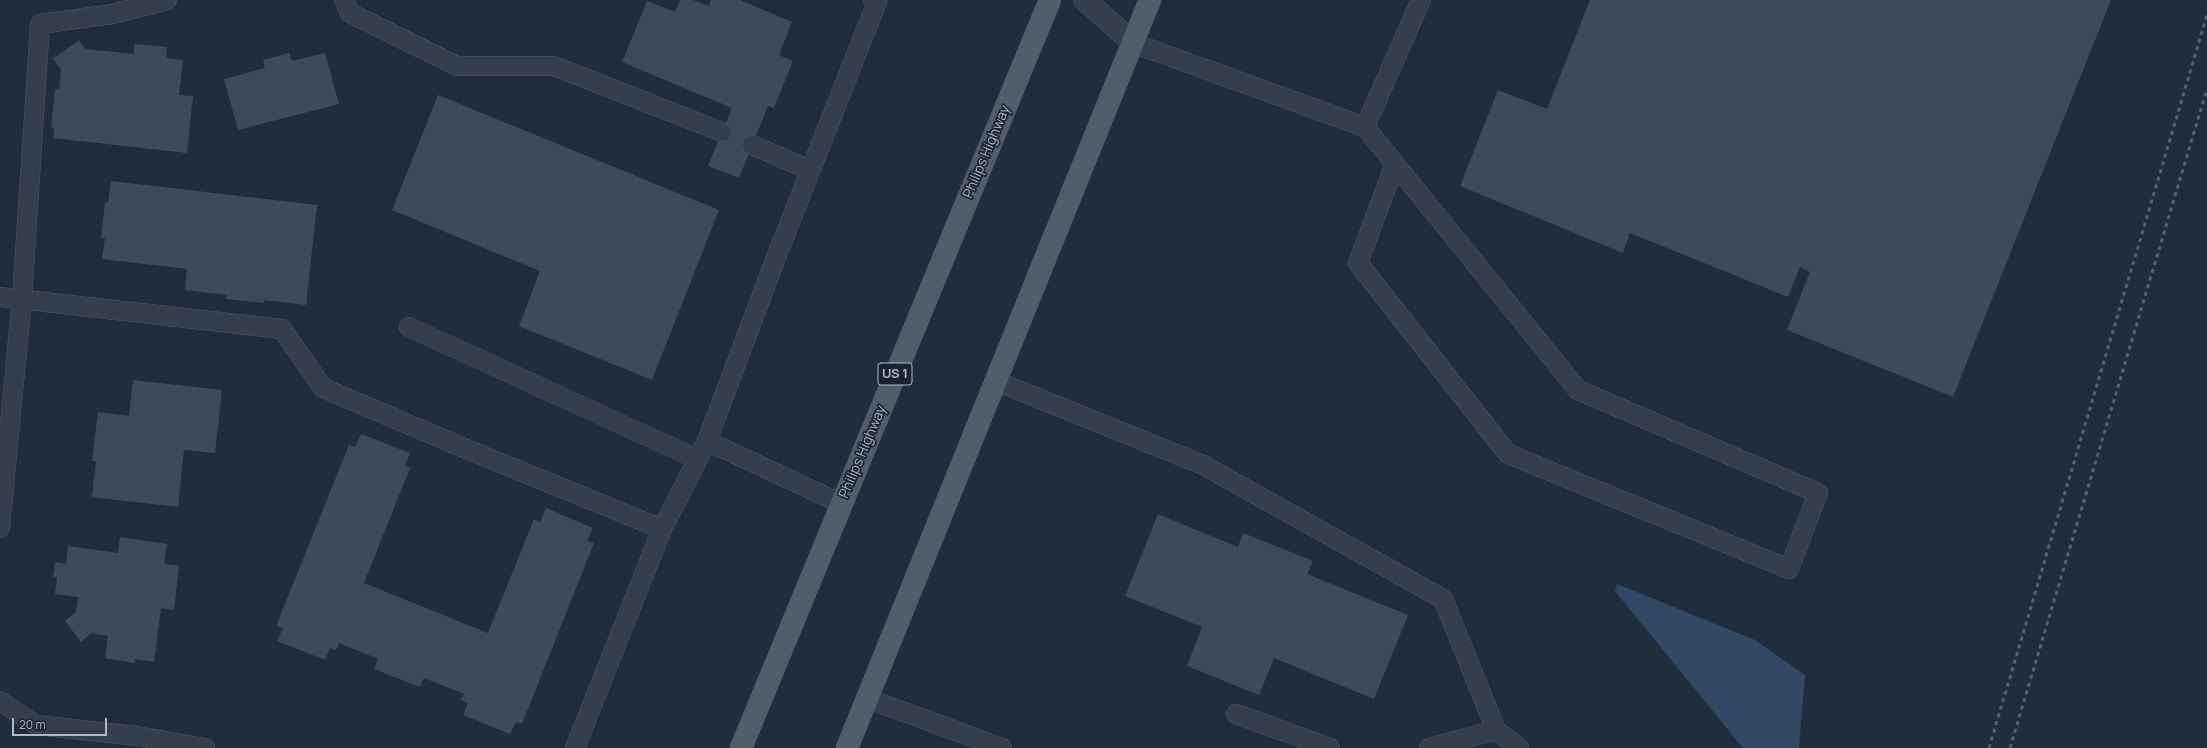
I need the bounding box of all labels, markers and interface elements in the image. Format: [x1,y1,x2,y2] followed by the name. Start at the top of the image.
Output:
[960,103,1014,201] street label: Philips Highway
[878,363,912,385] road number: US 1
[836,403,890,501] street label: Philips Highway
[14,710,109,736] scale bar
[19,716,46,733] text: 20 m

